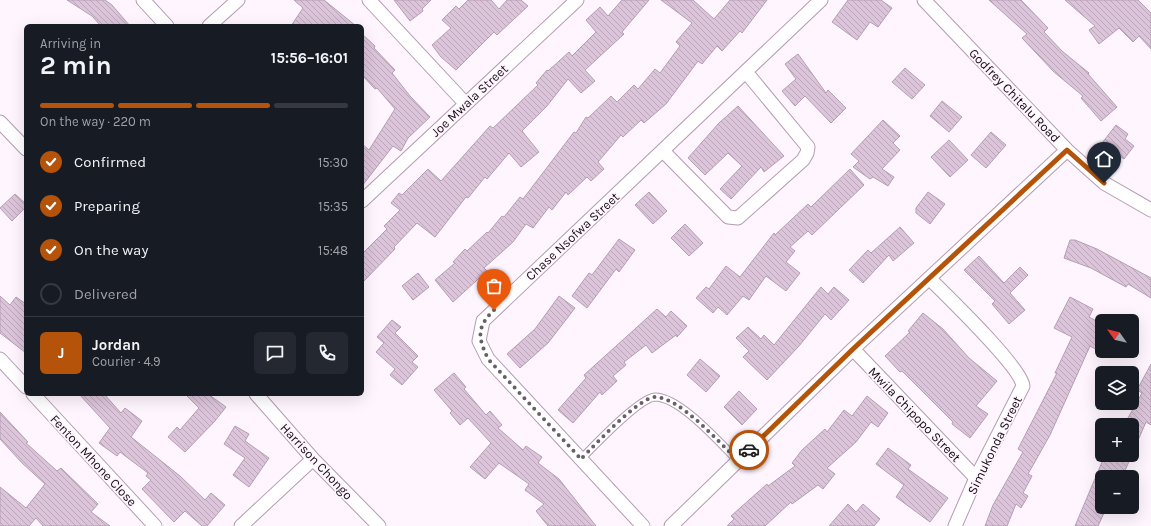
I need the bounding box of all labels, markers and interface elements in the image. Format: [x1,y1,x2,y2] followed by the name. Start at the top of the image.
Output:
[40,36,101,51] text: Arriving in
[966,45,1063,145] street label: Godfrey Chitalu Road
[271,49,348,67] text: 15:56–16:01
[40,50,112,81] text: 2 min
[428,61,511,140] street label: Joe Mwala Street
[40,114,151,129] text: On the way · 220 m
[1087,142,1121,183] pin
[1093,148,1115,170] icon: home
[40,151,62,173] icon: check
[74,153,146,171] text: Confirmed
[318,155,348,170] text: 15:30
[523,189,622,284] street label: Chase Nsofwa Street
[40,195,62,217] icon: check
[74,197,140,215] text: Preparing
[318,199,348,214] text: 15:35
[40,239,62,261] icon: check
[74,241,148,259] text: On the way
[318,243,348,258] text: 15:48
[477,269,511,310] pin
[483,275,505,297] icon: bag
[74,285,138,303] text: Delivered
[1095,314,1139,358] north arrow
[1095,314,1139,514] map controls
[254,332,296,374] button: chat
[306,332,348,374] button: phone
[92,336,140,354] text: Jordan
[58,344,64,362] text: J
[92,354,161,369] text: Courier · 4.9
[865,364,964,465] street label: Mwila Chipopo Street
[1095,366,1139,410] button: layers
[964,393,1025,497] street label: Simukonda Street
[47,411,140,509] street label: Fenton Mhone Close
[1095,418,1139,462] button: +
[277,420,356,503] street label: Harrison Chongo
[729,430,769,470] courier
[738,439,760,461] icon: car
[1095,470,1139,514] button: −

